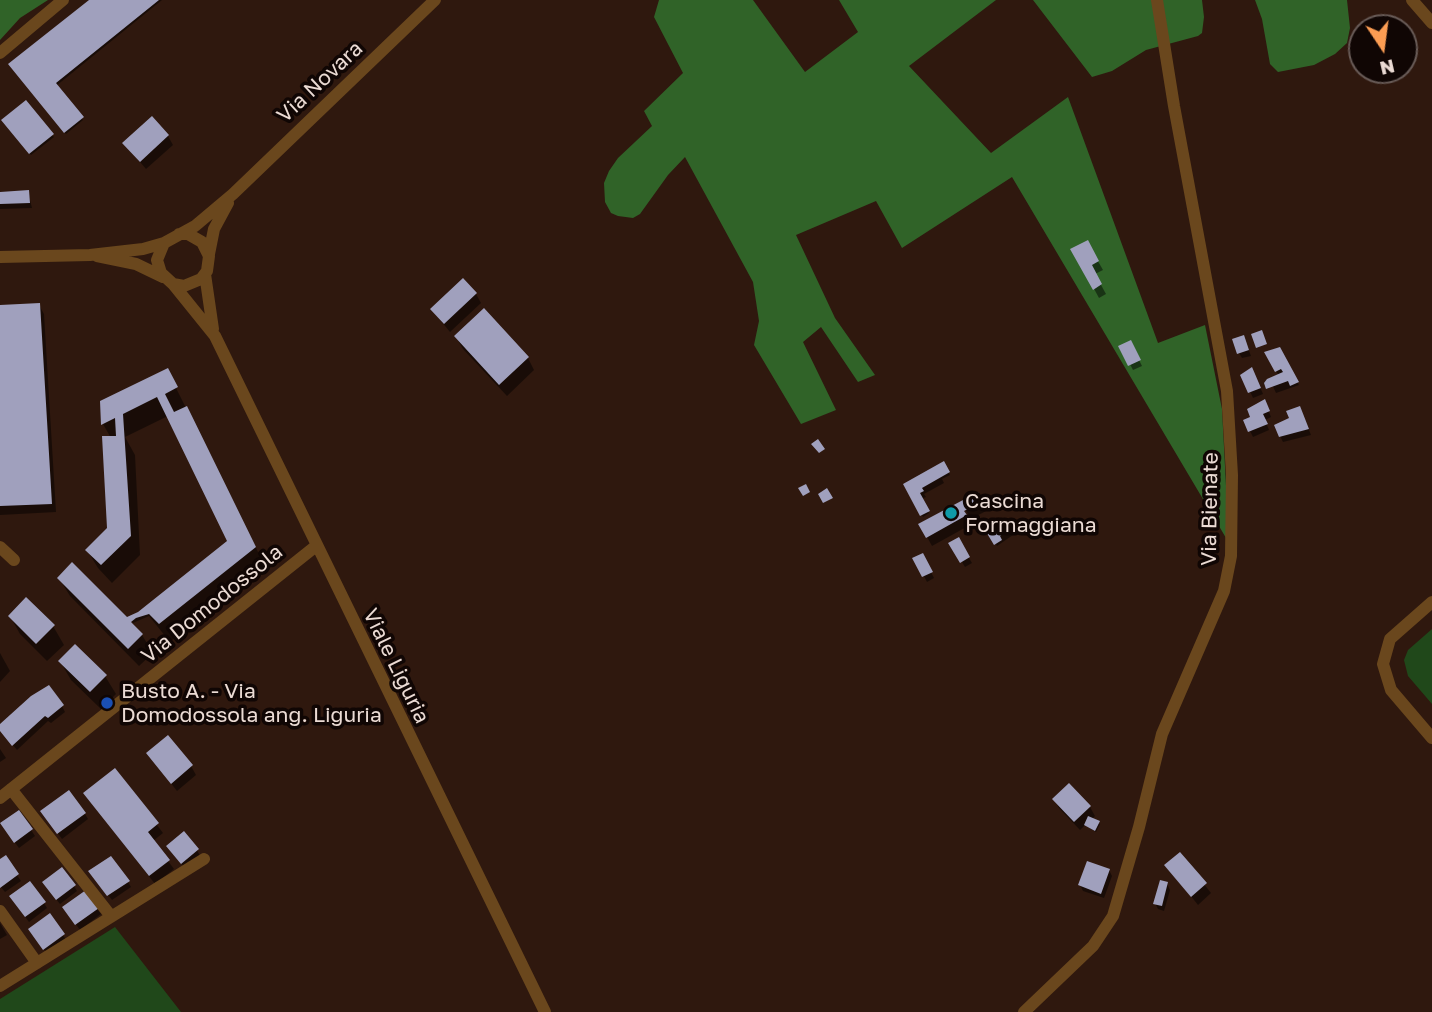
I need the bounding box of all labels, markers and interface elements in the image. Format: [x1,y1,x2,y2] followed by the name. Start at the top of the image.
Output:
[1348,14,1418,84] north arrow
[272,36,368,128] street label: Via Novara
[1378,55,1397,81] text: N
[1196,452,1224,566] street label: Via Bienate
[965,488,1097,538] place label: Cascina Formaggiana
[943,505,959,521] marker: Cascina Formaggiana
[136,539,288,669] street label: Via Domodossola
[357,605,435,727] street label: Viale Liguria
[121,678,382,728] place label: Busto A. - Via Domodossola ang. Liguria
[99,695,115,711] marker: Busto A. - Via Domodossola ang. Liguria

